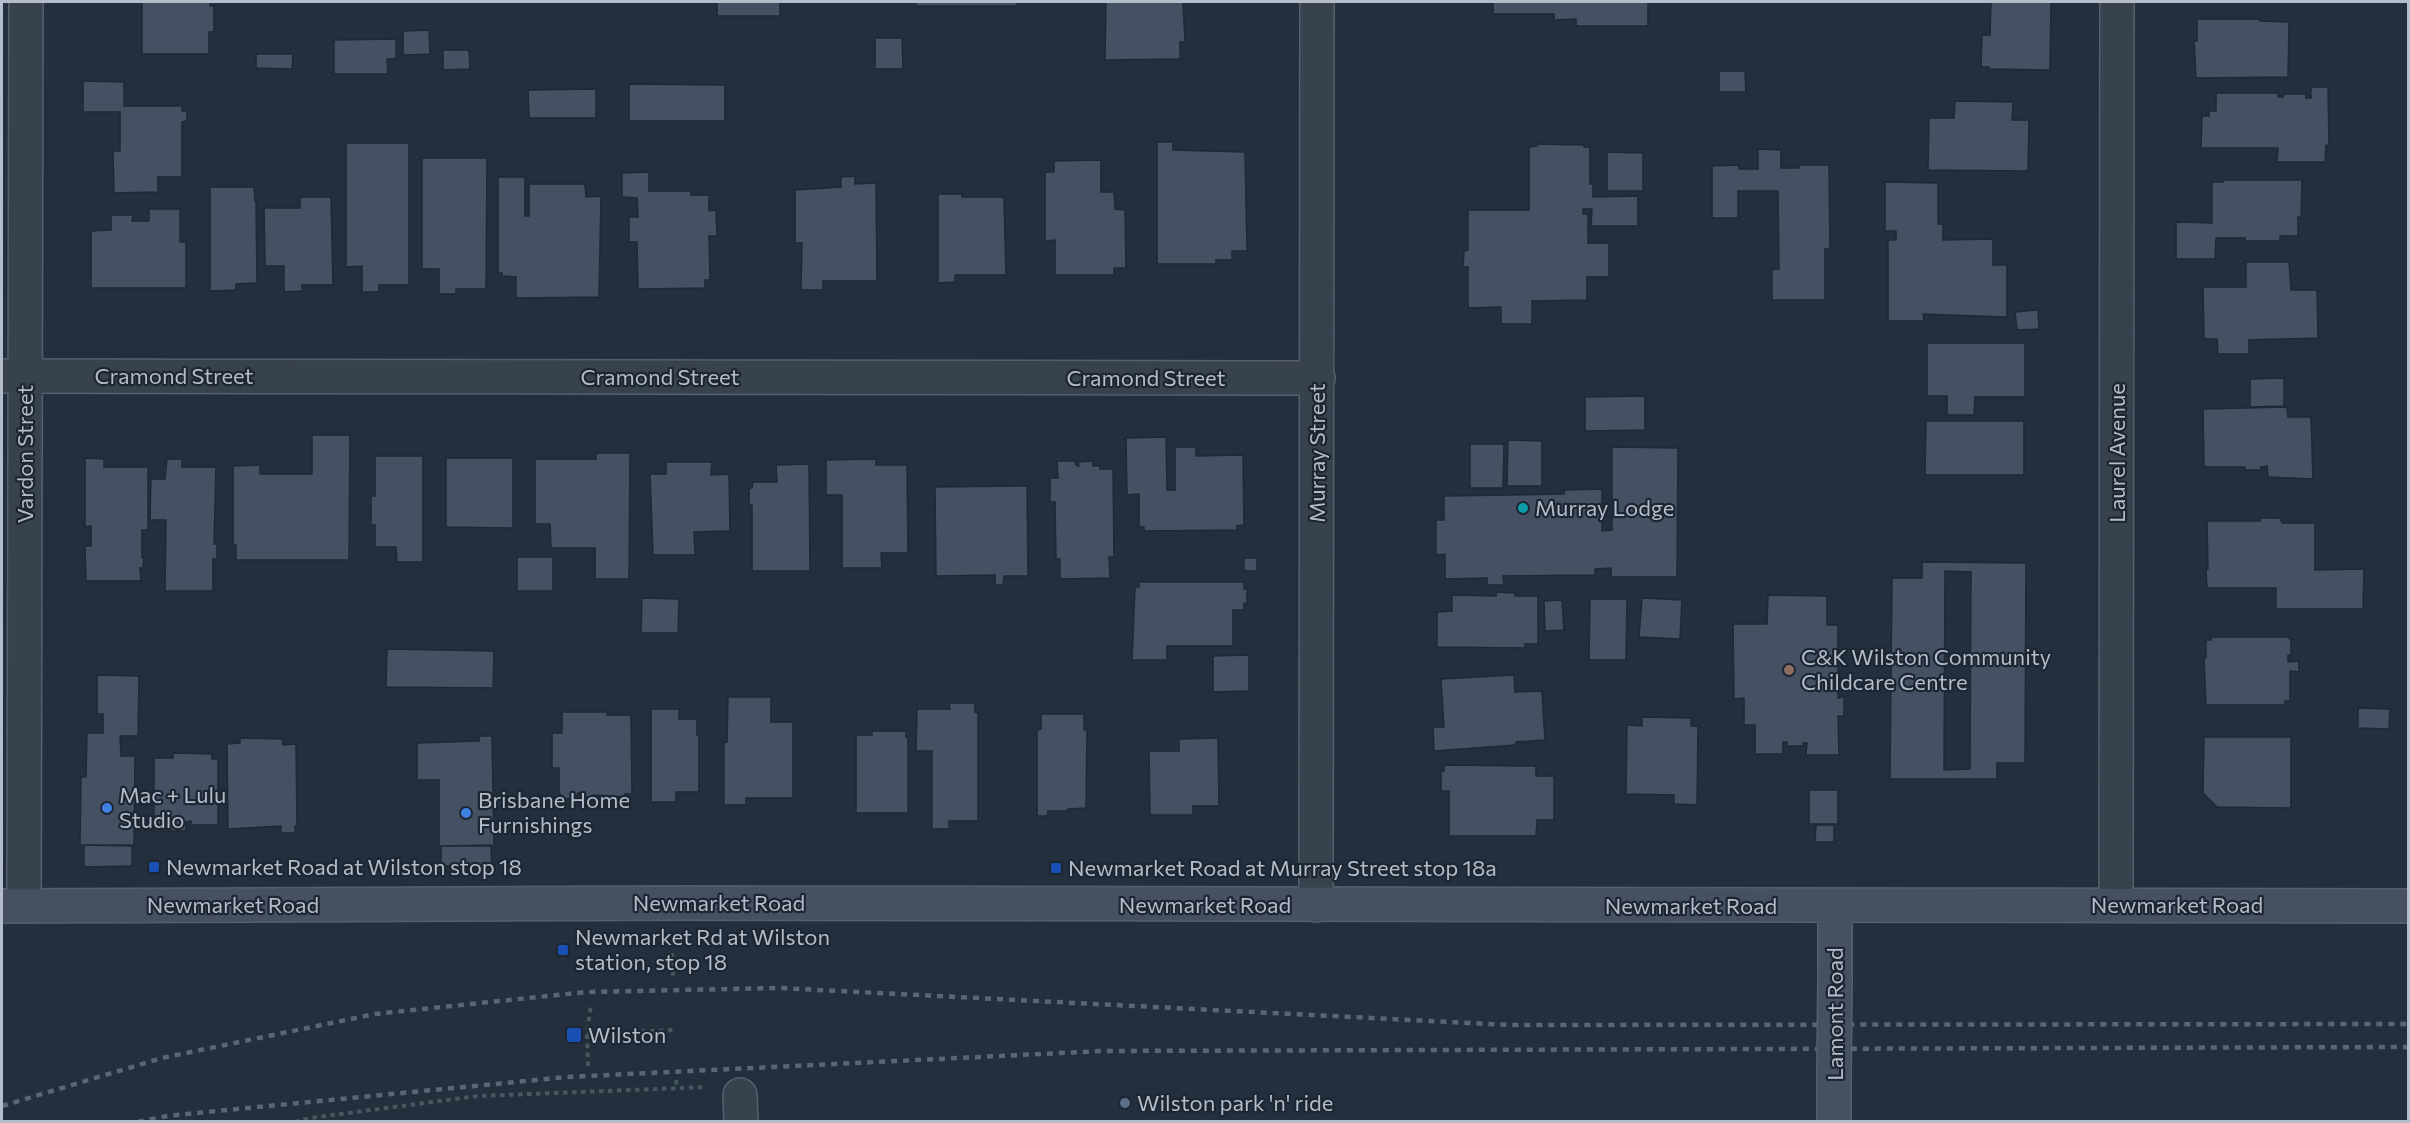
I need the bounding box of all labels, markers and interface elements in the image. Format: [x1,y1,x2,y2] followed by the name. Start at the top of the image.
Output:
[94,362,254,389] street label: Cramond Street
[580,363,740,390] street label: Cramond Street
[1066,364,1226,391] street label: Cramond Street
[1303,383,1330,523] street label: Murray Street
[2103,383,2130,523] street label: Laurel Avenue
[11,385,38,523] street label: Vardon Street
[1535,494,1674,521] place label: Murray Lodge
[1516,501,1530,515] marker: Murray Lodge
[1801,643,2051,695] place label: C&K Wilston Community Childcare Centre
[1782,663,1796,677] marker: C&K Wilston Community Childcare Centre
[119,781,226,833] place label: Mac + Lulu Studio
[478,786,630,838] place label: Brisbane Home Furnishings
[100,801,114,815] marker: Mac + Lulu Studio
[459,806,473,820] marker: Brisbane Home Furnishings
[166,853,522,880] place label: Newmarket Road at Wilston stop 18
[1068,854,1497,881] place label: Newmarket Road at Murray Street stop 18a
[147,860,161,874] marker: Newmarket Road at Wilston stop 18
[1049,861,1063,875] marker: Newmarket Road at Murray Street stop 18a
[633,889,805,916] street label: Newmarket Road
[147,891,319,918] street label: Newmarket Road
[1119,891,1291,918] street label: Newmarket Road
[2091,891,2263,918] street label: Newmarket Road
[1605,892,1777,919] street label: Newmarket Road
[575,923,830,975] place label: Newmarket Rd at Wilston station, stop 18
[556,943,570,957] marker: Newmarket Rd at Wilston station, stop 18
[1821,947,1848,1081] street label: Lamont Road
[588,1021,666,1048] place label: Wilston
[565,1026,583,1044] marker: Wilston
[1137,1089,1333,1116] place label: Wilston park 'n' ride
[1118,1096,1132,1110] marker: Wilston park 'n' ride

